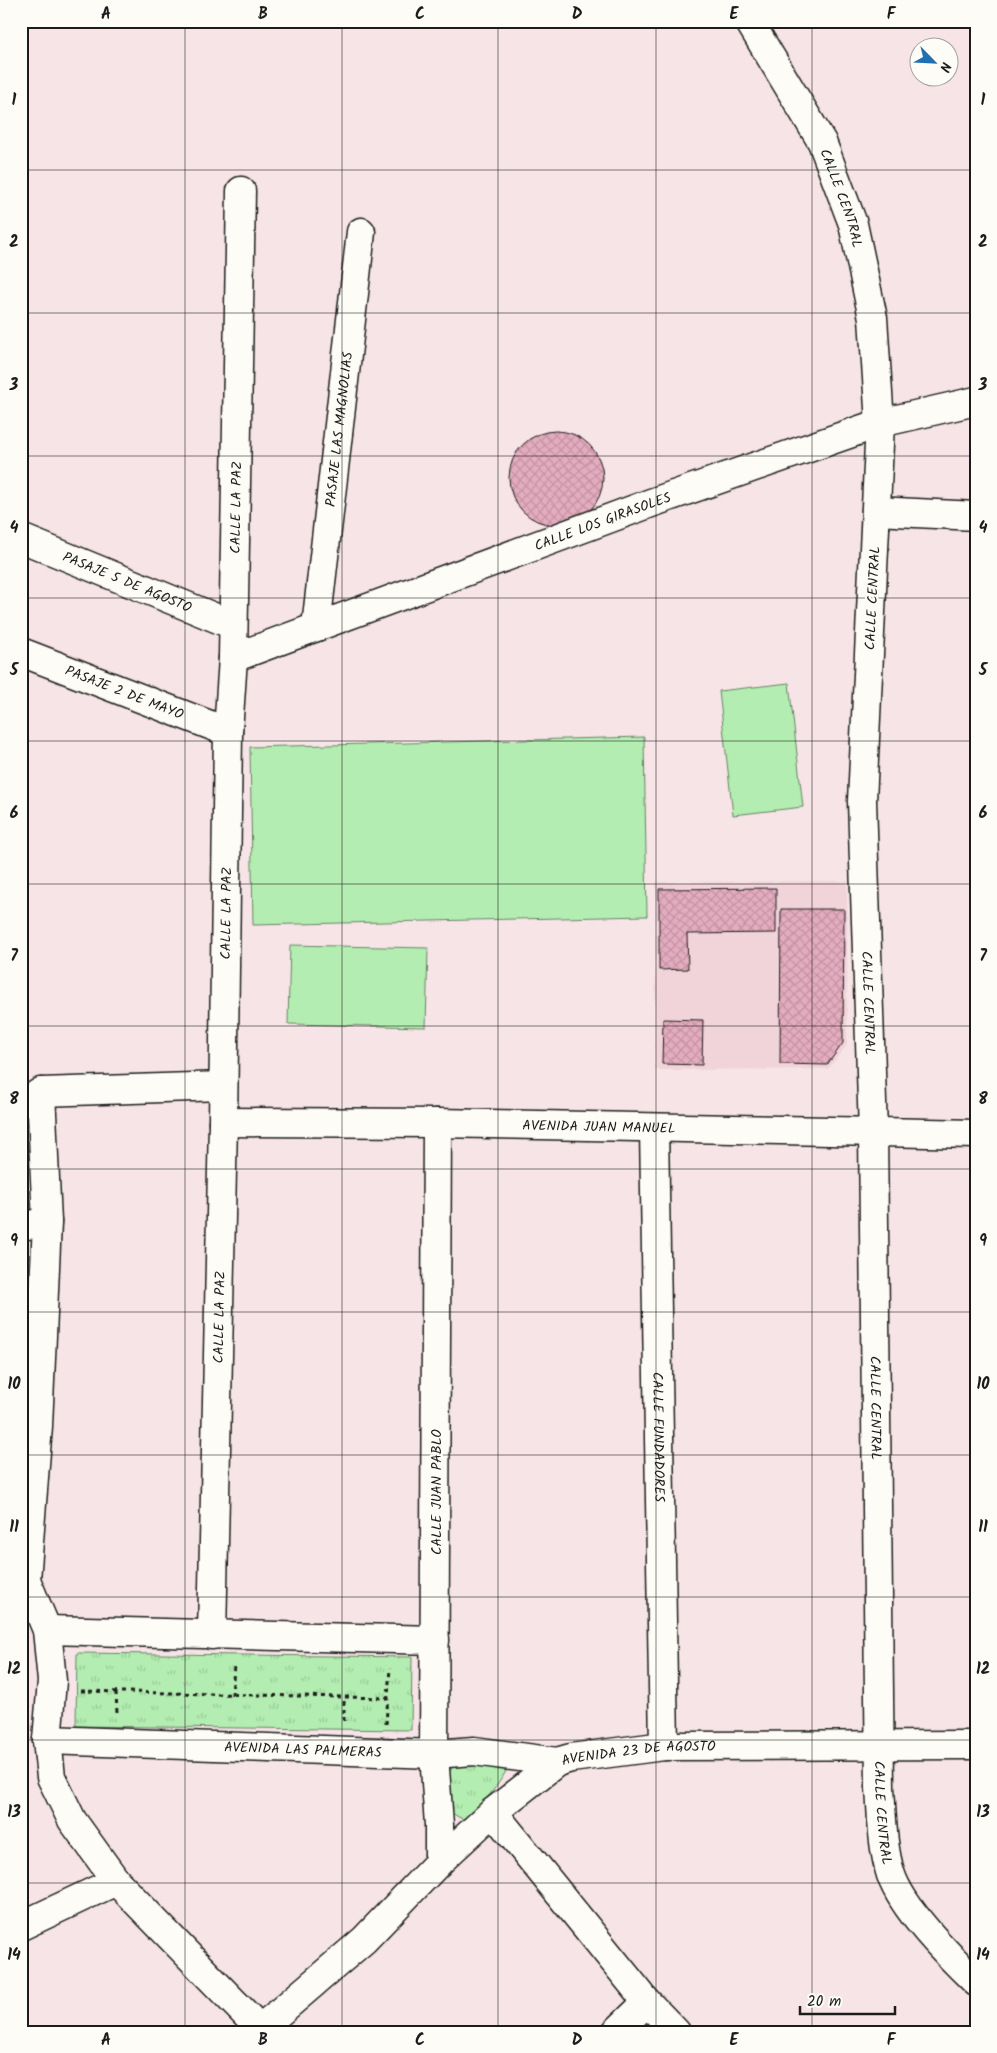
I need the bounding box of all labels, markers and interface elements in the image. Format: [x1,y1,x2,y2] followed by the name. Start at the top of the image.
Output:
[101,2,111,27] text: A
[258,2,268,27] text: B
[415,2,425,27] text: C
[572,2,583,27] text: D
[730,2,740,27] text: E
[887,2,897,27] text: F
[910,38,960,88] north arrow
[933,58,957,76] text: N
[12,88,17,113] text: 1
[981,88,986,113] text: 1
[813,146,868,250] street label: CALLE CENTRAL
[9,230,19,255] text: 2
[978,230,988,255] text: 2
[320,350,359,508] street label: PASAJE LAS MAGNOLIAS
[9,373,19,398] text: 3
[978,373,988,398] text: 3
[225,461,248,554] street label: CALLE LA PAZ
[531,487,675,557] street label: CALLE LOS GIRASOLES
[10,516,19,541] text: 4
[979,516,988,541] text: 4
[59,546,195,619] street label: PASAJE 5 DE AGOSTO
[859,546,887,650] street label: CALLE CENTRAL
[9,658,20,683] text: 5
[978,658,989,683] text: 5
[62,660,187,726] street label: PASAJE 2 DE MAYO
[10,801,19,826] text: 6
[979,801,988,826] text: 6
[215,867,238,960] street label: CALLE LA PAZ
[10,944,18,969] text: 7
[979,944,987,969] text: 7
[855,951,880,1056] street label: CALLE CENTRAL
[9,1087,19,1112] text: 8
[978,1087,988,1112] text: 8
[522,1115,676,1140] street label: AVENIDA JUAN MANUEL
[10,1229,18,1254] text: 9
[979,1229,987,1254] text: 9
[208,1271,232,1364] street label: CALLE LA PAZ
[863,1356,886,1460] street label: CALLE CENTRAL
[7,1372,21,1397] text: 10
[646,1372,670,1503] street label: CALLE FUNDADORES
[976,1372,990,1397] text: 10
[426,1429,448,1555] street label: CALLE JUAN PABLO
[9,1515,19,1540] text: 11
[978,1515,988,1540] text: 11
[7,1657,21,1682] text: 12
[976,1657,990,1682] text: 12
[224,1736,382,1764] street label: AVENIDA LAS PALMERAS
[559,1736,716,1772] street label: AVENIDA 23 DE AGOSTO
[868,1761,898,1867] street label: CALLE CENTRAL
[7,1800,21,1825] text: 13
[976,1800,990,1825] text: 13
[7,1943,21,1968] text: 14
[976,1943,990,1968] text: 14
[800,1983,894,2015] scale bar
[807,1990,841,2014] text: 20 m
[101,2028,111,2053] text: A
[258,2028,268,2053] text: B
[415,2028,425,2053] text: C
[572,2028,583,2053] text: D
[730,2028,740,2053] text: E
[887,2028,897,2053] text: F

